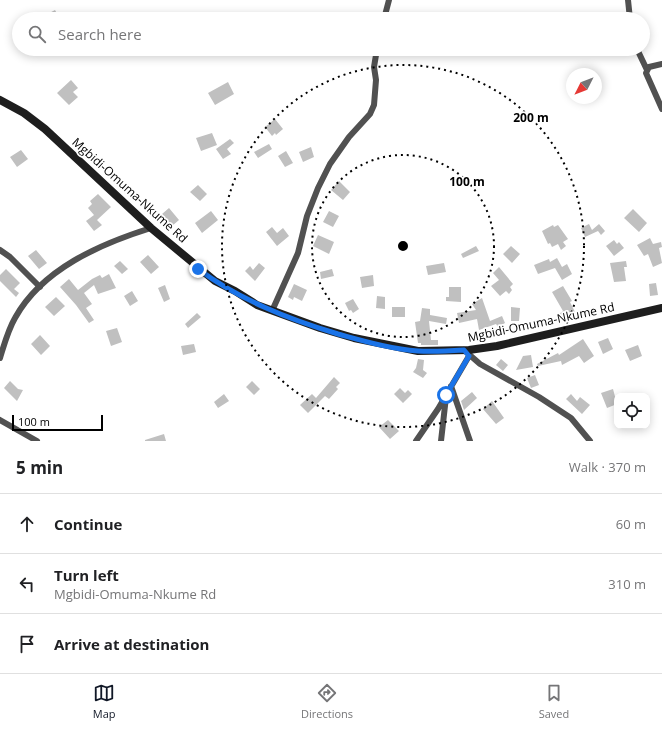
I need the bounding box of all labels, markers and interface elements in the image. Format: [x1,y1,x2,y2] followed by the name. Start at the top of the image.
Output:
[12,12,650,56] search box
[26,23,48,45] icon: search
[58,24,142,44] text: Search here
[566,68,602,104] north arrow
[513,109,549,126] text: 200 m
[69,134,191,246] street label: Mgbidi-Omuma-Nkume Rd
[449,173,485,190] text: 100 m
[396,239,410,253] centre of rings
[189,260,207,278] route end
[466,298,616,346] street label: Mgbidi-Omuma-Nkume Rd
[437,386,455,404] route start
[614,393,650,429] map controls
[614,393,650,429] button: locate
[12,413,103,432] scale bar
[18,414,50,429] text: 100 m
[16,456,63,479] text: 5 min
[569,458,646,476] text: Walk · 370 m
[16,513,38,535] icon: ahead
[54,514,122,534] text: Continue
[616,515,646,533] text: 60 m
[54,565,119,585] text: Turn left
[16,573,38,595] icon: left
[608,575,646,593] text: 310 m
[54,585,216,603] text: Mgbidi-Omuma-Nkume Rd
[16,633,38,655] icon: arrive
[54,634,209,654] text: Arrive at destination
[93,682,116,721] tab: Map
[301,682,353,721] tab: Directions
[539,682,569,721] tab: Saved

